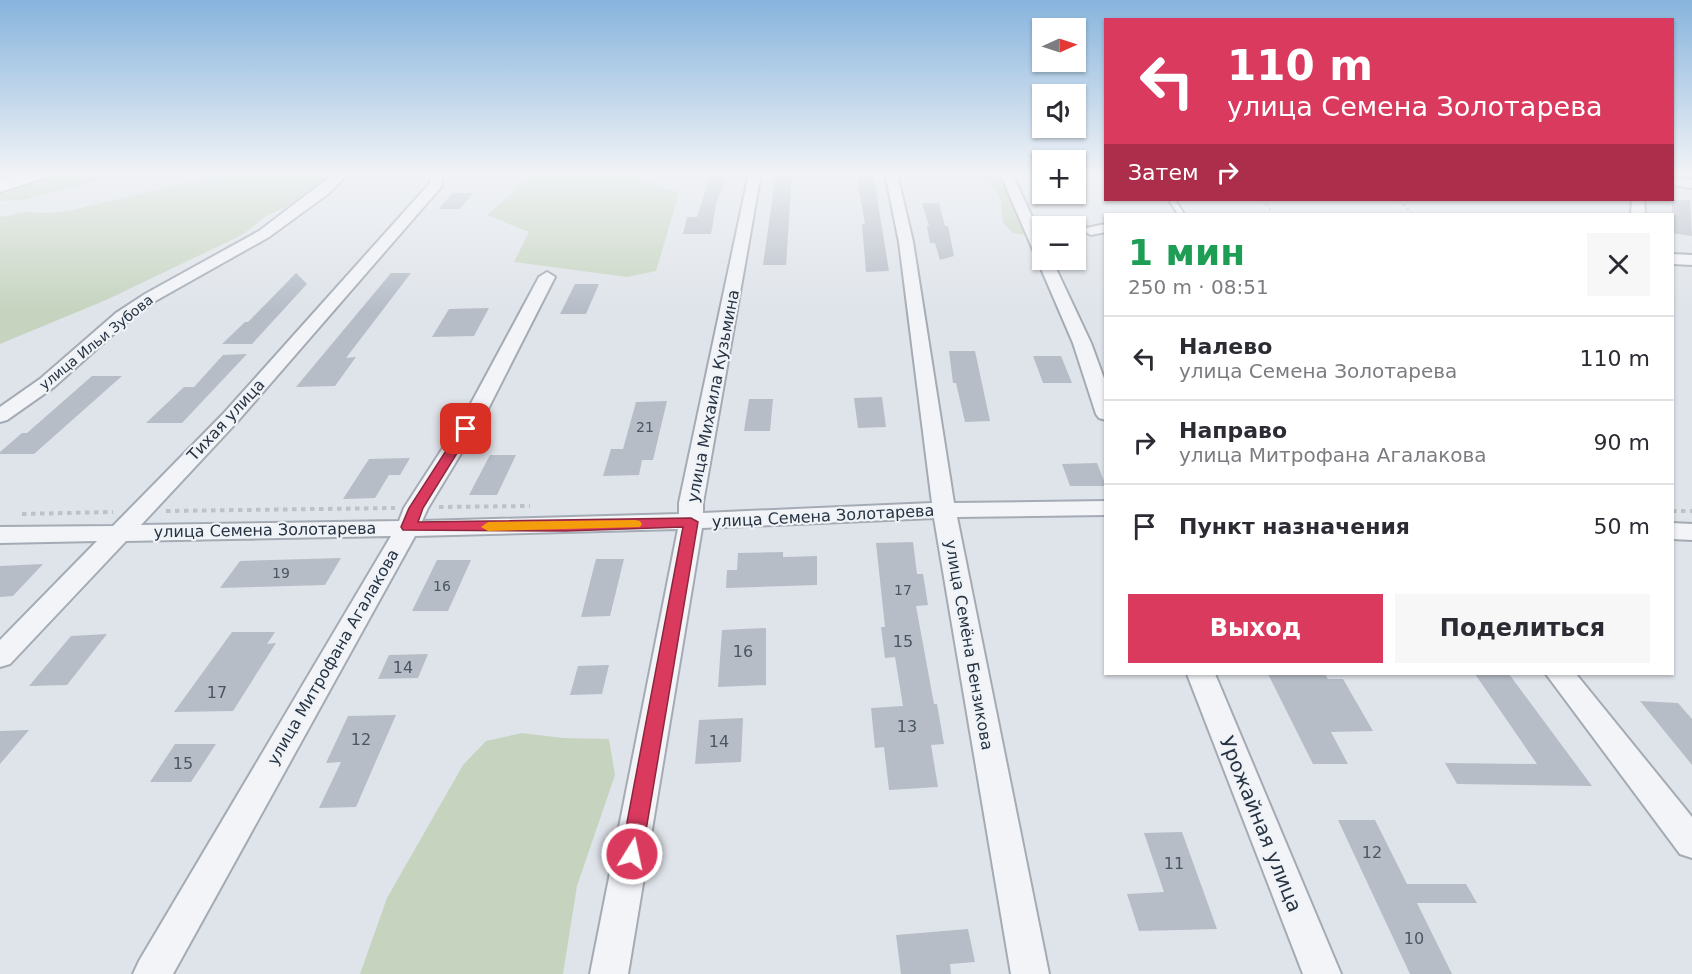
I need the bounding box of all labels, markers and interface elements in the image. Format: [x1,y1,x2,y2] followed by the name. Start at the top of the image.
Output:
[1032,18,1086,72] north arrow
[1032,18,1086,270] map controls
[1227,41,1373,90] text: 110 m
[1128,42,1206,120] icon: left
[1032,84,1086,138] button: sound
[1227,91,1603,122] text: улица Семена Золотарева
[1032,150,1086,204] button: +
[1211,156,1244,189] icon: right
[1128,160,1199,185] text: Затем
[1032,216,1086,270] button: −
[1128,232,1245,273] text: 1 мин
[1587,233,1650,296] button: close
[1128,275,1269,299] text: 250 m · 08:51
[683,288,743,504] street label: улица Михаила Кузьмина
[36,291,156,393] street label: улица Ильи Зубова
[1179,334,1272,359] text: Налево
[1128,342,1161,375] icon: left
[1580,346,1650,371] text: 110 m
[1179,359,1457,383] text: улица Семена Золотарева
[183,375,269,466] street label: Тихая улица
[440,403,491,454] pin
[449,412,482,445] icon: arrive
[1179,418,1287,443] text: Направо
[636,419,654,435] house number: 21
[1128,426,1161,459] icon: right
[1594,430,1650,455] text: 90 m
[1179,443,1487,467] text: улица Митрофана Агалакова
[711,501,935,531] street label: улица Семена Золотарева
[1128,510,1161,543] icon: arrive
[1179,514,1410,539] text: Пункт назначения
[1594,514,1650,539] text: 50 m
[154,519,376,541] street label: улица Семена Золотарева
[941,538,997,752] street label: улица Семёна Бензикова
[263,546,403,768] street label: улица Митрофана Агалакова
[272,565,290,581] house number: 19
[433,578,451,594] house number: 16
[894,582,912,598] house number: 17
[1128,594,1383,663] button: Выход
[1395,594,1650,663] button: Поделиться
[893,632,913,651] house number: 15
[733,642,753,661] house number: 16
[393,658,413,677] house number: 14
[207,683,227,702] house number: 17
[897,717,917,736] house number: 13
[351,730,371,749] house number: 12
[709,732,729,751] house number: 14
[1215,733,1307,915] street label: Урожайная улица
[173,754,193,773] house number: 15
[600,822,664,886] position arrow
[1362,843,1382,862] house number: 12
[1164,854,1184,873] house number: 11
[1404,929,1424,948] house number: 10

